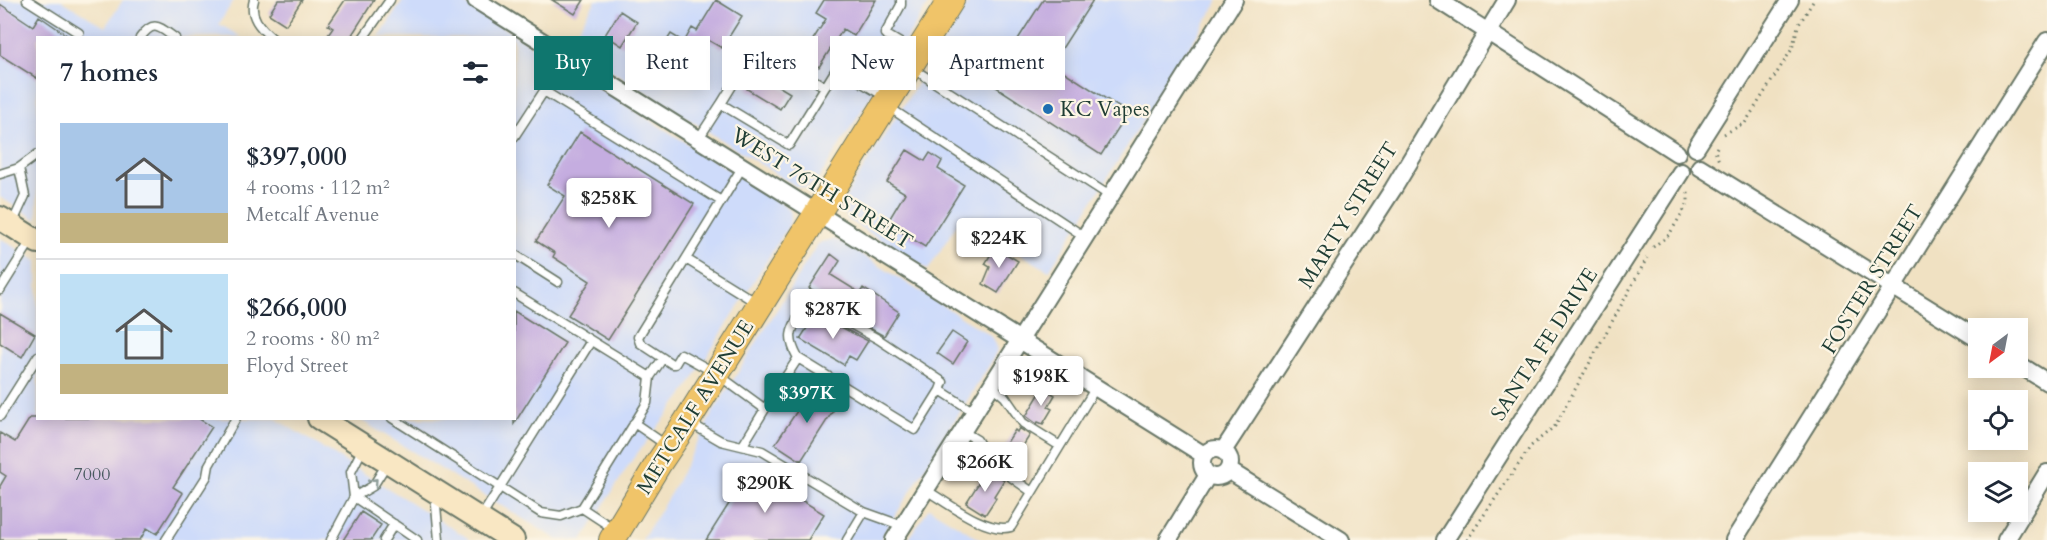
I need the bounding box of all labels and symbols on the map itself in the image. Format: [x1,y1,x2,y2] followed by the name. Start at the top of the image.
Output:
[1060,95,1150,124] place label: KC Vapes
[1041,102,1055,116] marker: KC Vapes
[724,120,918,256] street label: WEST 76TH STREET
[1292,136,1405,294] street label: MARTY STREET
[567,178,651,229] pin: $258K
[1815,199,1930,359] street label: FOSTER STREET
[957,218,1041,269] pin: $224K
[1484,262,1605,426] street label: SANTA FE DRIVE
[791,289,875,340] pin: $287K
[630,314,761,500] street label: METCALF AVENUE
[1968,318,2028,378] north arrow
[999,356,1083,407] pin: $198K
[765,373,849,424] pin: $397K
[943,442,1027,493] pin: $266K
[74,462,110,487] house number: 7000
[723,463,807,514] pin: $290K
[366,477,377,488] one-way arrow

